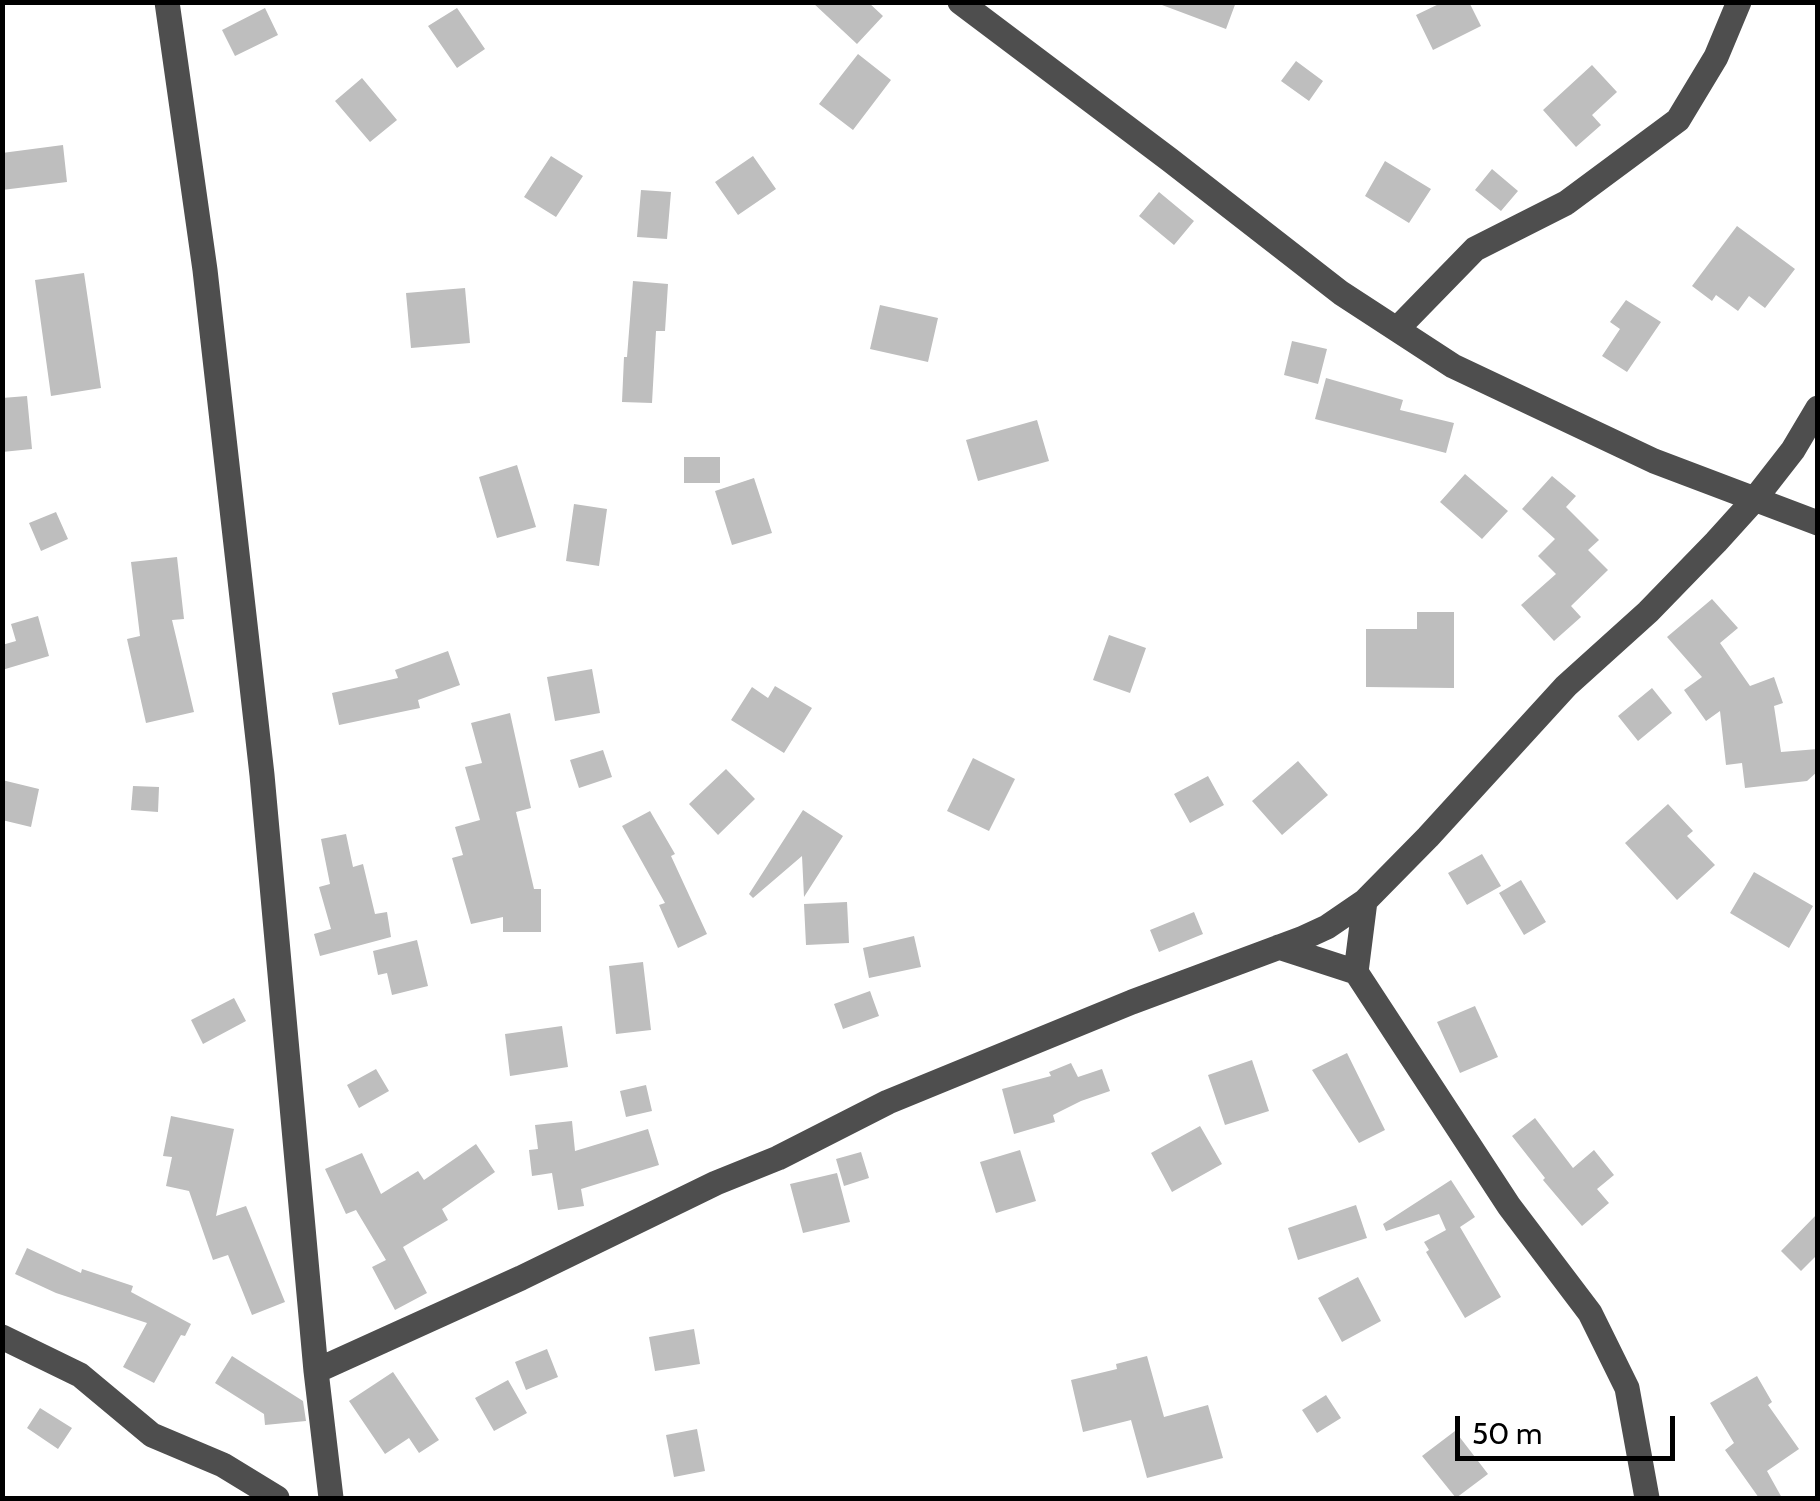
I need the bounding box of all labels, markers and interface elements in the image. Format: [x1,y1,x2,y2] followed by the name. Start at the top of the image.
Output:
[1460,1396,1680,1458] scale bar
[1472,1415,1542,1452] text: 50 m

